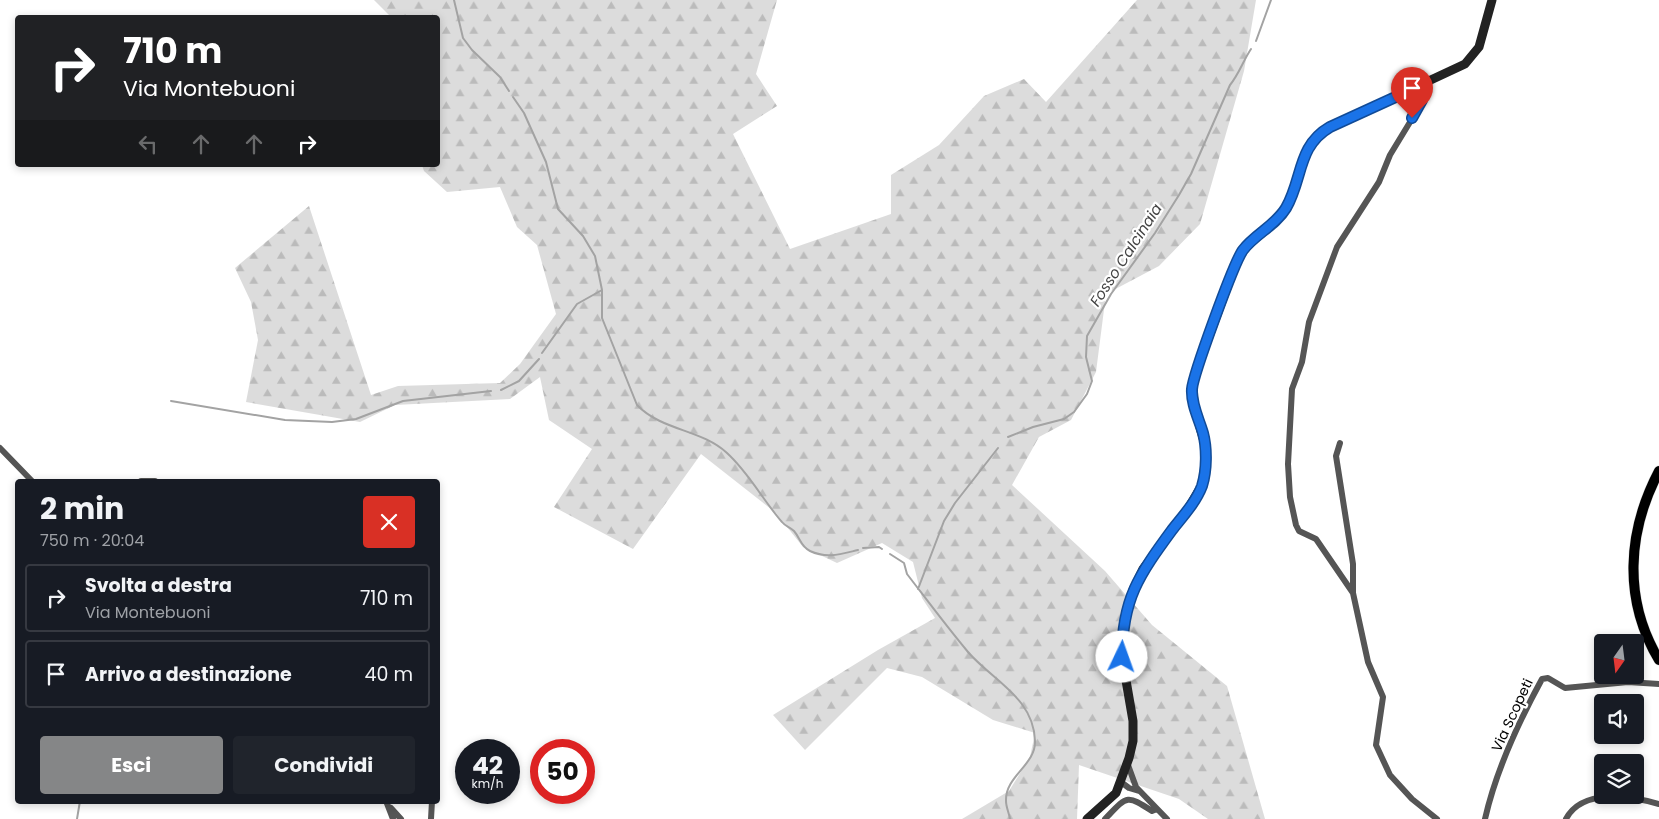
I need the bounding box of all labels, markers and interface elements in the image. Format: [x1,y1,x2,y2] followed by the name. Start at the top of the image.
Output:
[123,26,222,75] text: 710 m
[40,35,105,100] icon: right
[1391,67,1433,118] pin
[123,73,295,104] text: Via Montebuoni
[1398,74,1426,102] icon: arrive
[134,130,162,158] icon: left
[187,130,215,158] icon: ahead
[240,130,268,158] icon: ahead
[293,130,321,158] icon: right
[1084,199,1167,310] water label: Fosso Calcinaia
[40,487,124,530] text: 2 min
[363,496,415,548] button: close
[40,529,144,552] text: 750 m · 20:04
[85,572,232,599] text: Svolta a destra
[42,584,70,612] icon: right
[360,585,413,612] text: 710 m
[85,601,210,624] text: Via Montebuoni
[1095,630,1147,682] position arrow
[1594,634,1644,684] north arrow
[1594,634,1644,804] map controls
[42,660,70,688] icon: arrive
[85,661,292,688] text: Arrivo a destinazione
[364,661,413,688] text: 40 m
[1486,675,1538,755] street label: Via Scopeti
[1594,694,1644,744] button: sound
[40,736,223,794] button: Esci
[233,736,415,794] button: Condividi
[530,739,595,804] speed limit sign: 50
[472,748,503,783] text: 42
[1594,754,1644,804] button: layers
[472,775,503,792] text: km/h

